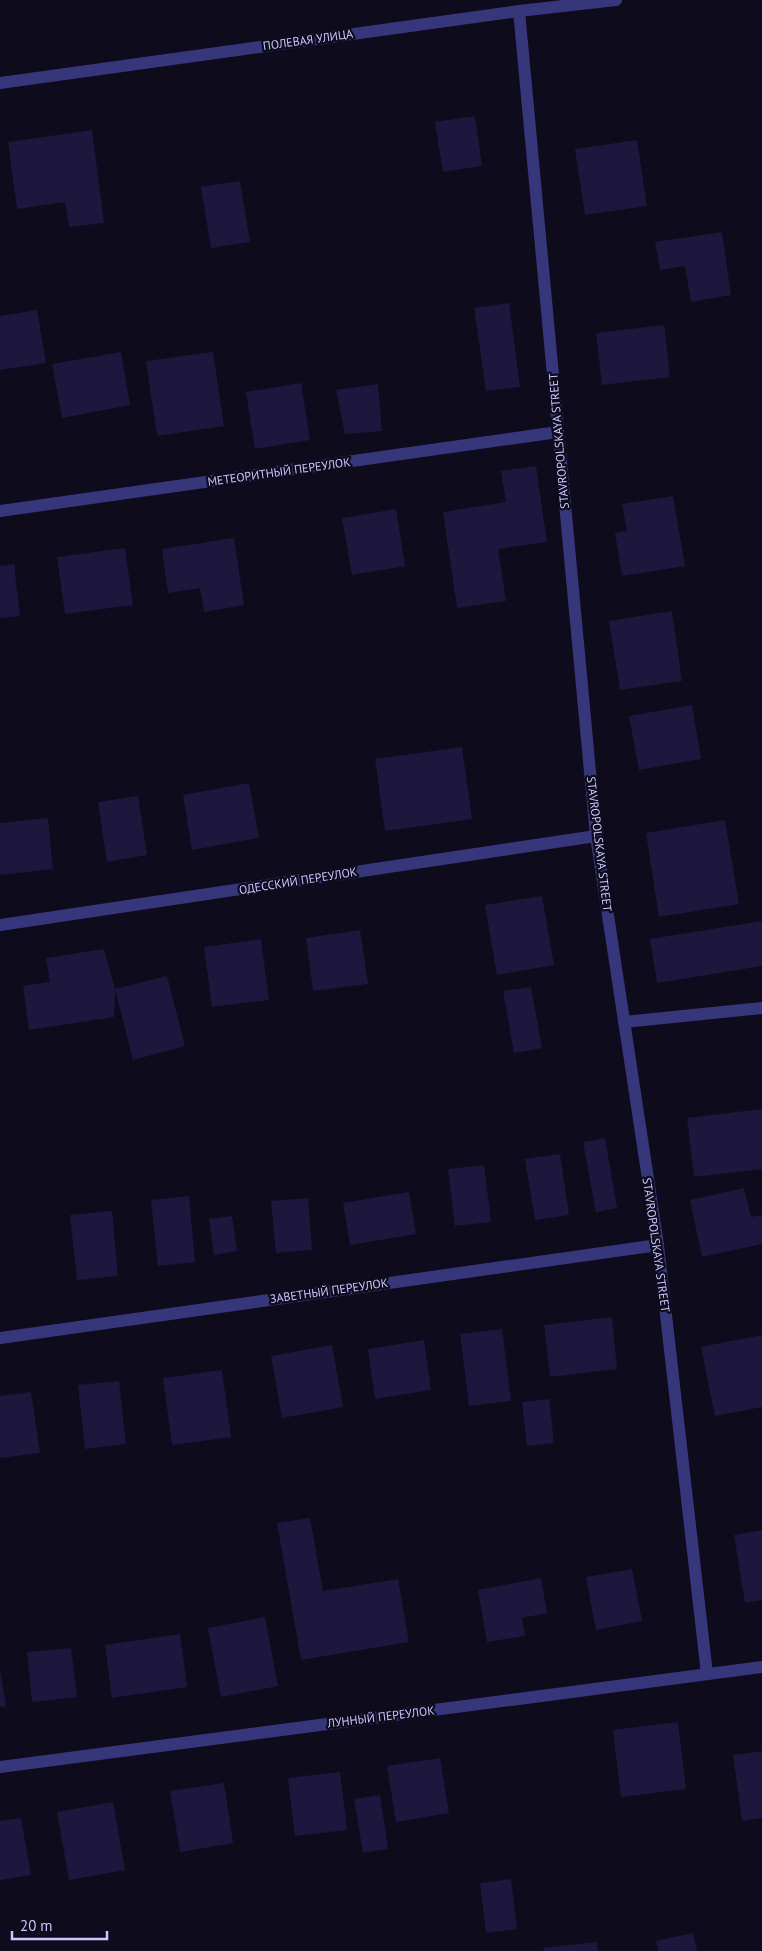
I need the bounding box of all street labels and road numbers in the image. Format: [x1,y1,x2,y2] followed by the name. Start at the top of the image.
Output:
[262,26,354,53] street label: ПОЛЕВАЯ УЛИЦА
[545,372,572,509] street label: STAVROPOLSKAYA STREET
[206,454,351,489] street label: МЕТЕОРИТНЫЙ ПЕРЕУЛОК
[584,775,615,913] street label: STAVROPOLSKAYA STREET
[238,864,358,897] street label: ОДЕССКИЙ ПЕРЕУЛОК
[640,1176,673,1314] street label: STAVROPOLSKAYA STREET
[269,1275,389,1306] street label: ЗАВЕТНЫЙ ПЕРЕУЛОК
[326,1703,435,1731] street label: ЛУННЫЙ ПЕРЕУЛОК

